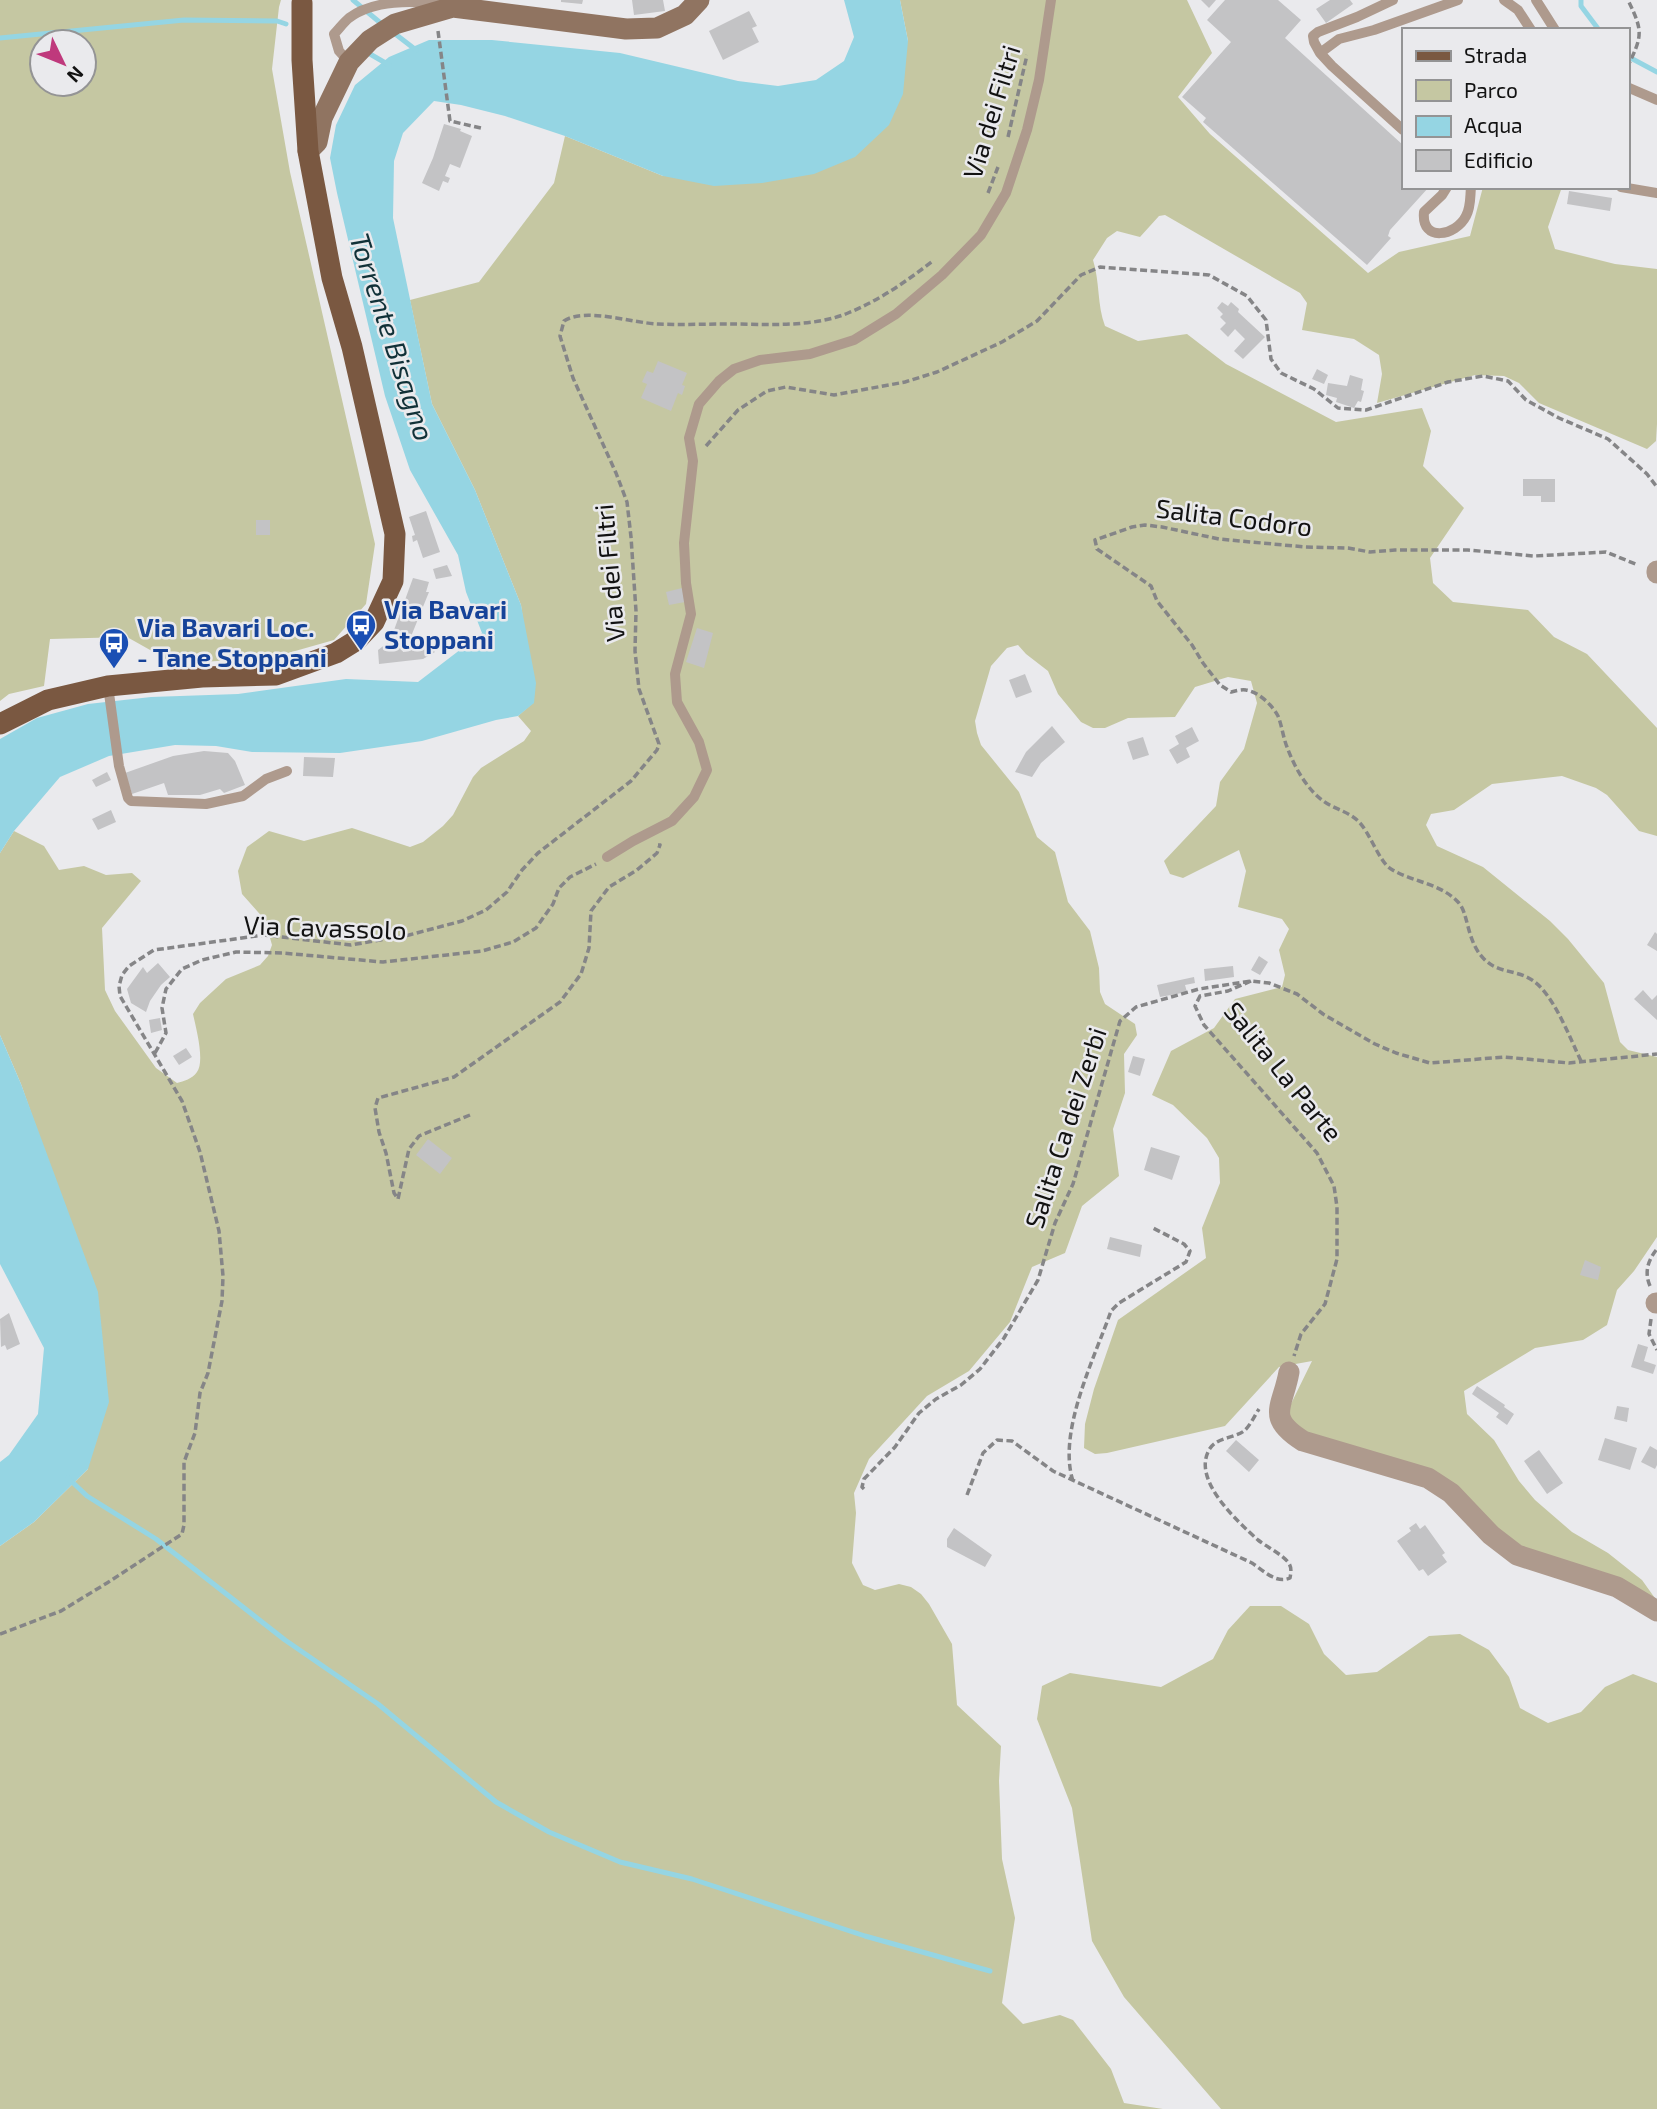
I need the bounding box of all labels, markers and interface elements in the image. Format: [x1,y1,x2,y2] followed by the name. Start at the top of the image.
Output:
[28,28,98,98] north arrow
[1402,28,1629,189] legend
[956,41,1026,182] street label: Via dei Filtri
[1464,42,1527,67] text: Strada
[63,62,89,88] text: N
[1464,77,1518,102] text: Parco
[1464,112,1523,137] text: Acqua
[1464,147,1533,172] text: Edificio
[343,228,443,445] water label: Torrente Bisagno
[1154,492,1314,541] street label: Salita Codoro
[587,503,630,643] street label: Via dei Filtri
[384,593,507,654] place label: Via Bavari Stoppani
[344,608,378,652] bus stop icon: Via Bavari Stoppani
[137,611,327,672] place label: Via Bavari Loc. - Tane Stoppani
[97,626,131,670] bus stop icon: Via Bavari Loc. - Tane Stoppani
[243,908,407,945] street label: Via Cavassolo
[1219,995,1350,1147] street label: Salita La Parte
[1017,1023,1112,1232] street label: Salita Ca dei Zerbi

